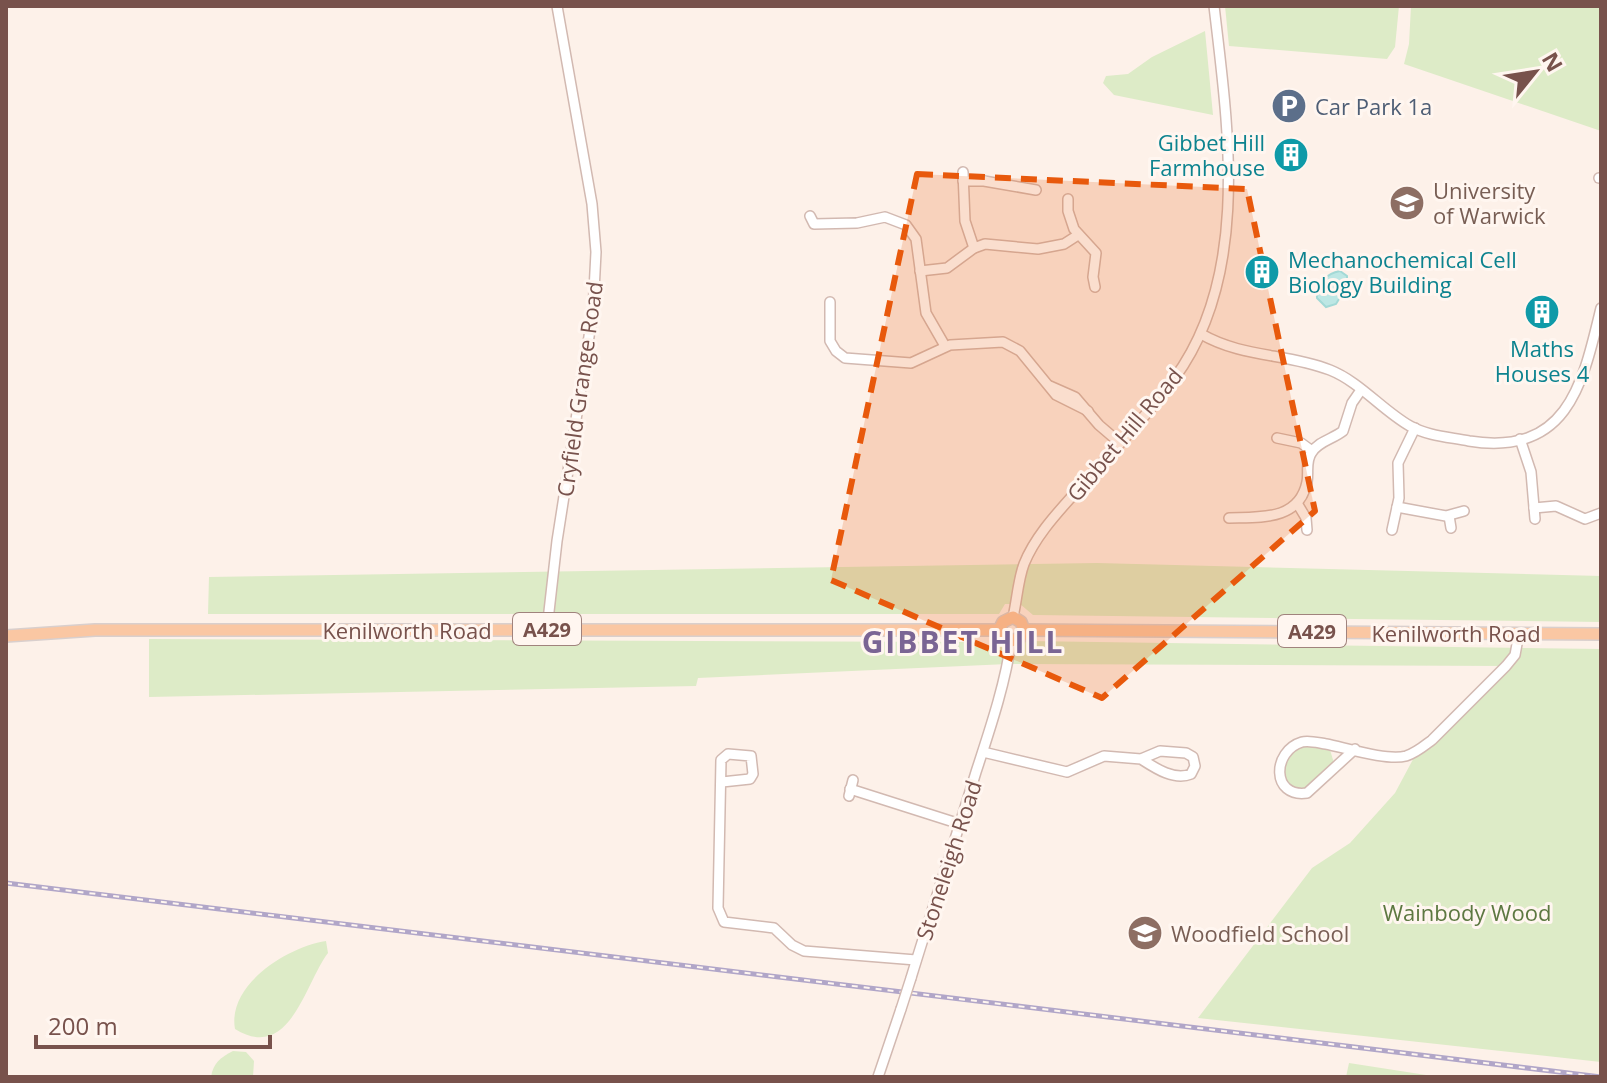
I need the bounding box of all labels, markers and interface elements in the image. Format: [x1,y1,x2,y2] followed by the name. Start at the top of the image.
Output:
[1495,32,1575,112] north arrow
[1536,46,1571,77] text: N
[1270,87,1308,125] parking icon: Car Park 1a
[1315,91,1432,121] place label: Car Park 1a
[1149,127,1265,182] place label: Gibbet Hill Farmhouse
[1272,136,1310,174] building icon: Gibbet Hill Farmhouse
[1433,175,1546,230] place label: University of Warwick
[1388,184,1426,222] school or university icon: University of Warwick
[1288,244,1517,299] place label: Mechanochemical Cell Biology Building
[1243,253,1281,291] building icon: Mechanochemical Cell Biology Building
[549,279,609,499] street label: Cryfield Grange Road
[1523,293,1561,331] building icon: Maths Houses 4
[1495,333,1590,388] place label: Maths Houses 4
[1059,361,1189,507] street label: Gibbet Hill Road
[513,613,581,645] road number: A429
[322,615,492,645] street label: Kenilworth Road
[1278,615,1346,647] road number: A429
[1371,618,1541,648] street label: Kenilworth Road
[862,621,1064,662] district label: GIBBET HILL
[908,776,988,944] street label: Stoneleigh Road
[1383,897,1551,927] park label: Wainbody Wood
[1126,914,1164,952] school or university icon: Woodfield School
[1171,918,1349,948] place label: Woodfield School
[36,999,270,1049] scale bar
[48,1009,118,1042] text: 200 m

